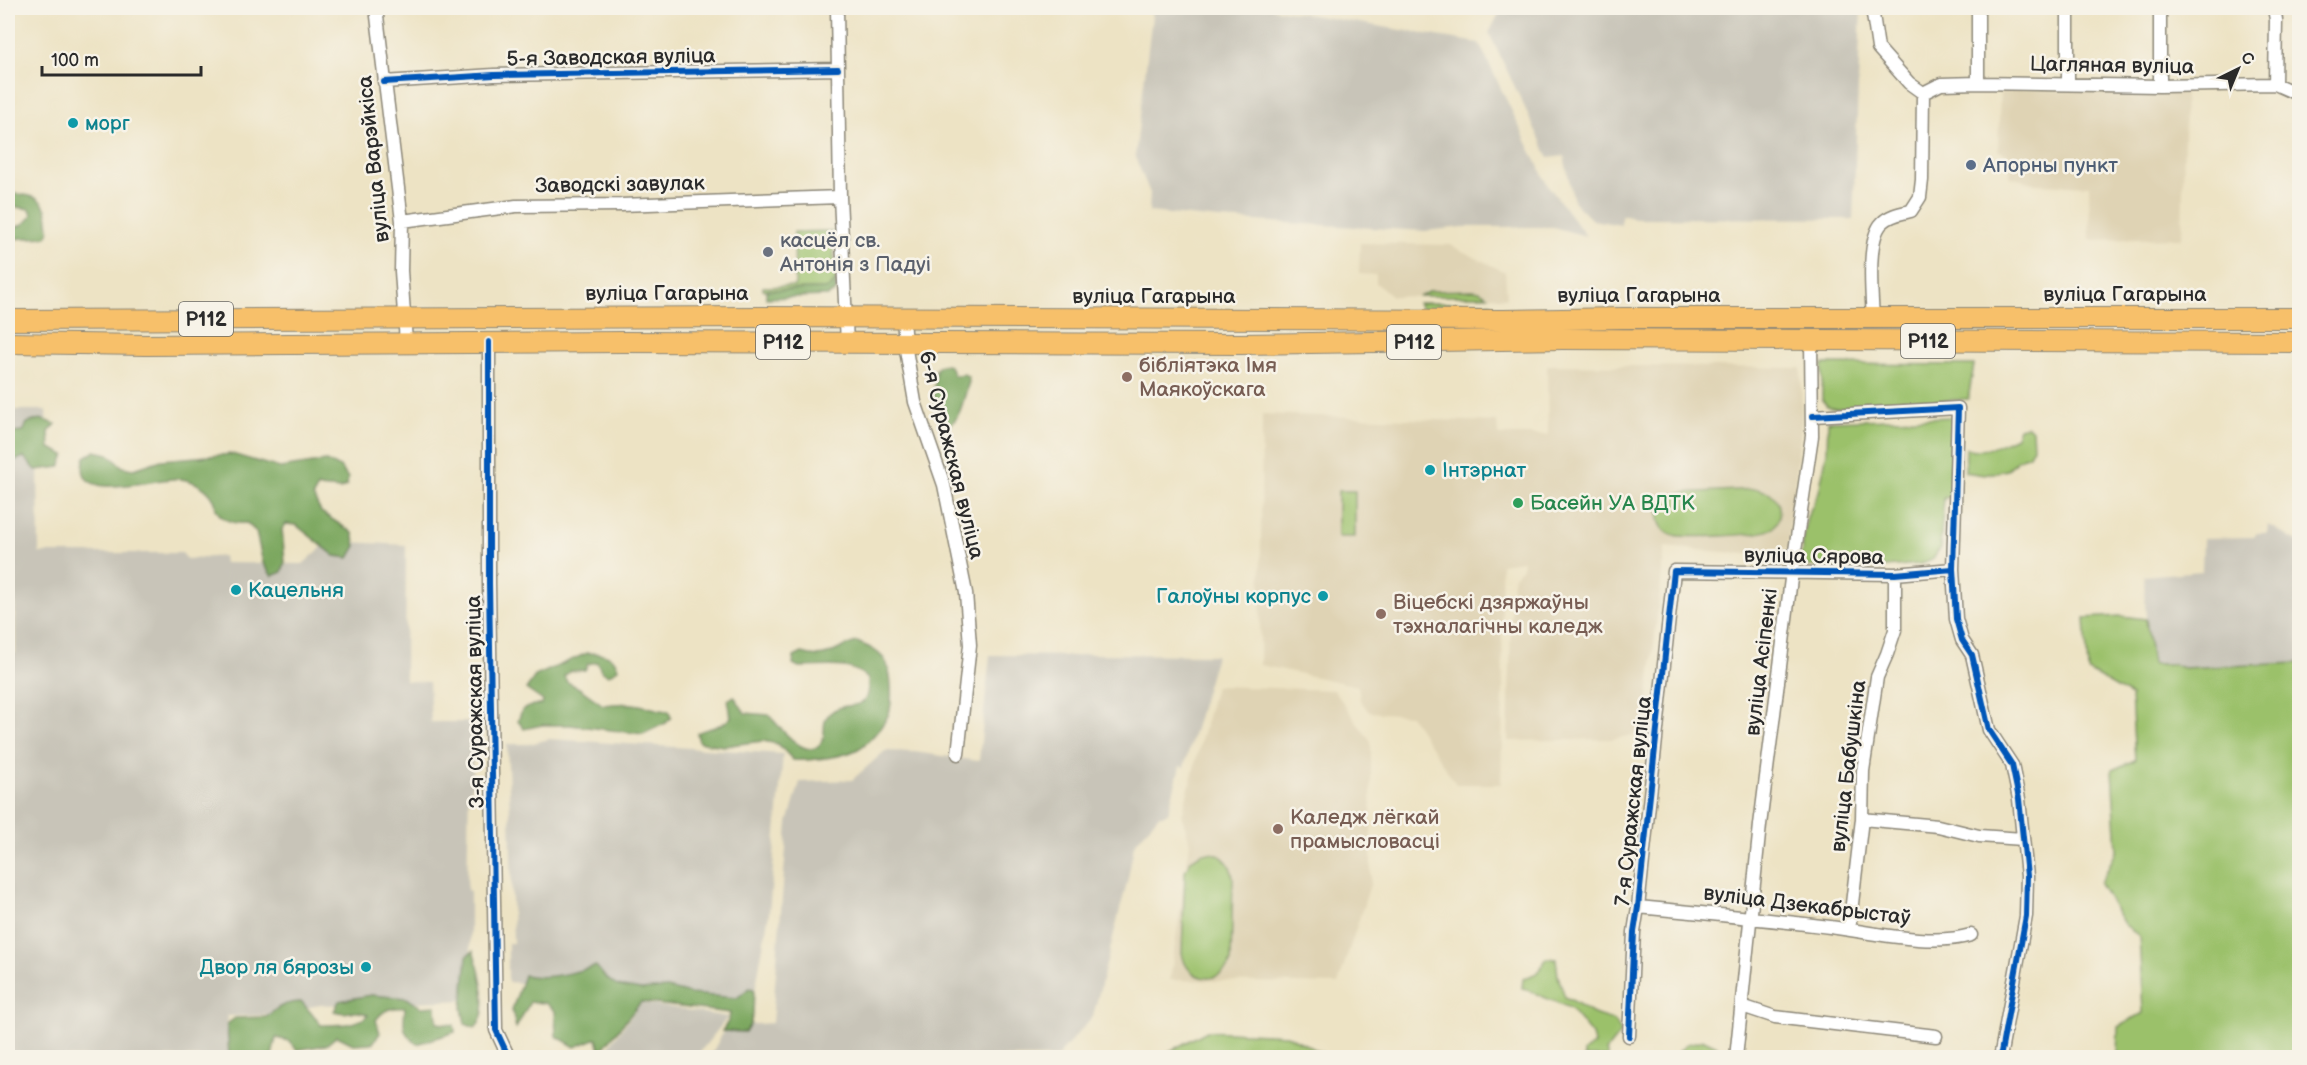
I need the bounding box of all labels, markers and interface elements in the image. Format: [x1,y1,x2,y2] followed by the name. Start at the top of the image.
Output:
[42,39,201,77] scale bar
[2208,39,2268,99] north arrow
[506,43,716,72] street label: 5-я Заводская вуліца
[2237,48,2258,70] text: С
[51,50,99,71] text: 100 m
[2030,52,2195,79] street label: Цагляная вуліца
[352,74,395,244] street label: вуліца Варэйкіса
[85,111,130,136] place label: морг
[66,116,80,130] marker: морг
[1982,153,2118,178] place label: Апорны пункт
[1964,158,1978,172] marker: Апорны пункт
[535,171,705,198] street label: Заводскі завулак
[779,228,931,277] place label: касцёл св. Антонія з Падуі
[761,245,775,259] marker: касцёл св. Антонія з Падуі
[585,281,749,306] street label: вуліца Гагарына
[2043,282,2207,307] street label: вуліца Гагарына
[1557,283,1721,308] street label: вуліца Гагарына
[1072,284,1236,309] street label: вуліца Гагарына
[179,302,233,336] road number: Р112
[1901,324,1955,358] road number: Р112
[756,325,810,359] road number: Р112
[1387,325,1441,359] road number: Р112
[914,348,990,562] street label: 6-я Суражская вуліца
[1139,353,1277,402] place label: бібліятэка Імя Маякоўскага
[1120,370,1134,384] marker: бібліятэка Імя Маякоўскага
[1442,458,1527,483] place label: Інтэрнат
[1423,463,1437,477] marker: Інтэрнат
[1530,491,1695,516] place label: Басейн УА ВДТК
[1511,496,1525,510] marker: Басейн УА ВДТК
[1744,543,1885,570] street label: вуліца Сярова
[248,578,344,603] place label: Кацельня
[229,583,243,597] marker: Кацельня
[1156,584,1311,609] place label: Галоўны корпус
[1740,587,1783,737] street label: вуліца Асіпенкі
[1316,589,1330,603] marker: Галоўны корпус
[1393,590,1603,639] place label: Віцебскі дзяржаўны тэхналагічны каледж
[461,594,490,809] street label: 3-я Суражская вуліца
[1374,607,1388,621] marker: Віцебскі дзяржаўны тэхналагічны каледж
[1826,678,1872,854] street label: вуліца Бабушкіна
[1610,694,1657,907] street label: 7-я Суражская вуліца
[1290,805,1440,854] place label: Каледж лёгкай прамысловасці
[1271,822,1285,836] marker: Каледж лёгкай прамысловасці
[1702,880,1912,931] street label: вуліца Дзекабрыстаў
[199,955,354,980] place label: Двор ля бярозы
[359,960,373,974] marker: Двор ля бярозы

